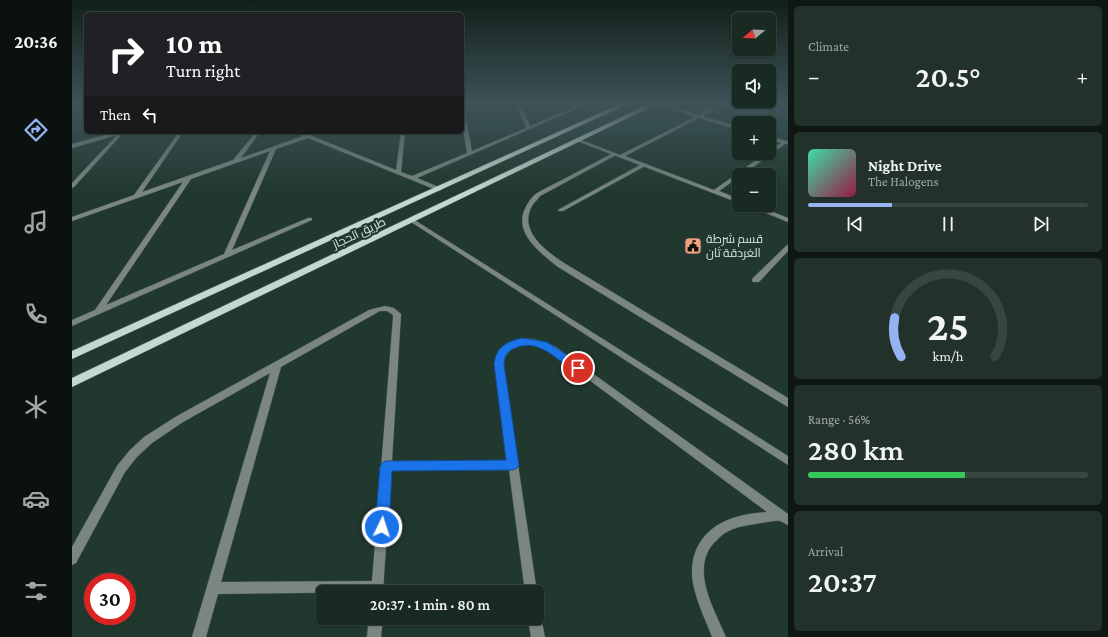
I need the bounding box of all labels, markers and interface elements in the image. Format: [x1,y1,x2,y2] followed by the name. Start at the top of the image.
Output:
[732,12,776,56] north arrow
[732,12,776,212] map controls
[100,28,152,80] icon: right
[166,28,223,59] text: 10 m
[14,32,58,52] text: 20:36
[808,39,849,54] text: Climate
[916,60,980,93] text: 20.5°
[166,61,240,81] text: Turn right
[732,64,776,108] button: sound
[808,64,820,89] text: −
[1076,64,1088,89] text: +
[139,104,161,126] icon: left
[100,107,131,123] text: Then
[22,116,50,144] icon: directions
[732,116,776,160] button: +
[868,158,942,174] text: Night Drive
[732,168,776,212] button: −
[868,174,939,189] text: The Halogens
[22,208,50,236] icon: music
[844,213,866,235] icon: previous
[937,213,959,235] icon: pause
[1030,213,1052,235] icon: next
[329,215,388,252] street label: طريق الحجاز
[706,232,763,260] place label: قسم شرطة الغردقة ثان
[683,236,703,256] public building icon: قسم شرطة الغردقة ثان
[22,300,50,328] icon: phone
[927,302,969,348] text: 25
[933,347,964,363] text: km/h
[561,351,595,385] pin
[567,357,589,379] icon: arrive
[22,393,50,421] icon: climate
[808,412,870,427] text: Range · 56%
[808,433,904,466] text: 280 km
[22,485,50,513] icon: car
[361,506,403,548] position arrow
[808,544,843,559] text: Arrival
[808,565,877,598] text: 20:37
[84,573,136,625] speed limit sign: 30
[22,577,50,605] icon: filters
[370,597,490,613] text: 20:37 · 1 min · 80 m

